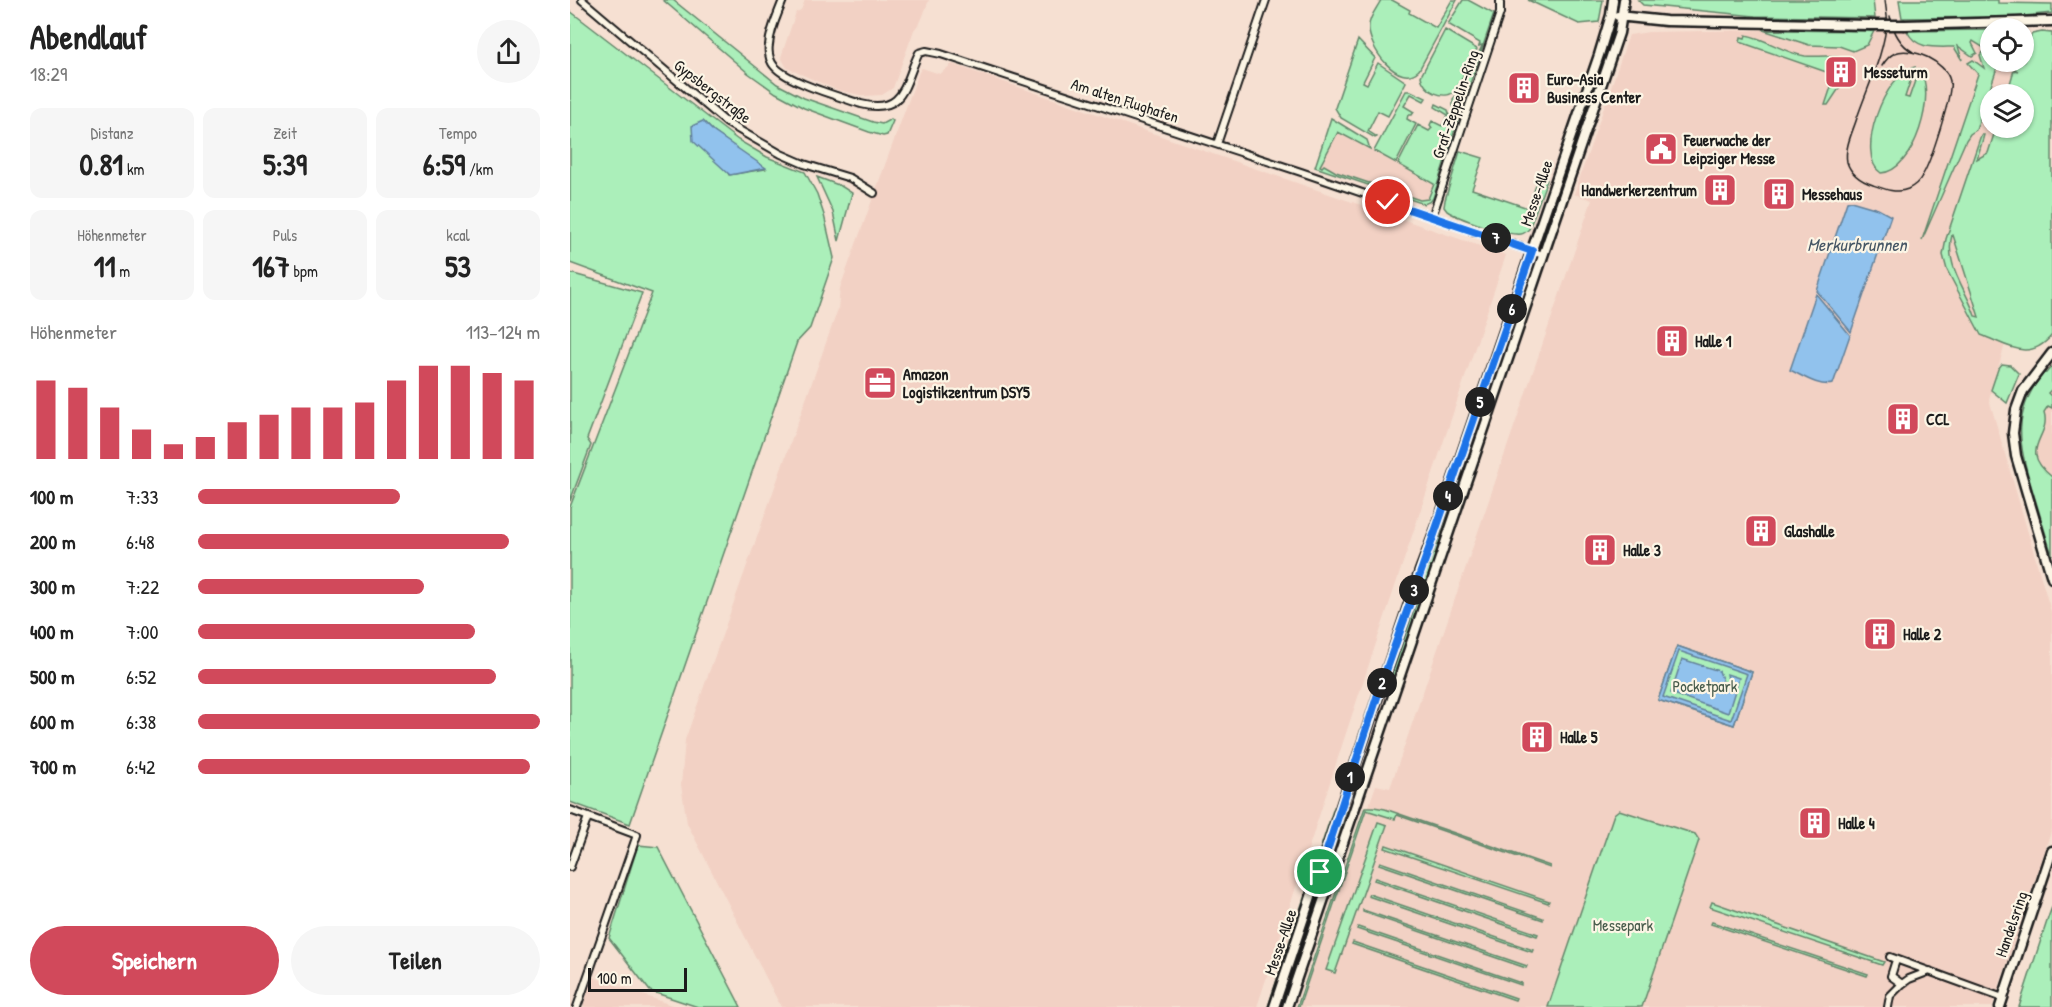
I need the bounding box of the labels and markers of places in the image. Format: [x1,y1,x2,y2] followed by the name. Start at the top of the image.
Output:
[1823,54,1859,90] building icon: Messeturm
[1864,61,1928,83] place label: Messeturm
[1547,68,1642,108] place label: Euro-Asia Business Center
[1506,70,1542,106] building icon: Euro-Asia Business Center
[1683,129,1776,170] place label: Feuerwache der Leipziger Messe
[1643,131,1679,167] public building icon: Feuerwache der Leipziger Messe
[1702,172,1738,208] building icon: Handwerkerzentrum
[1362,176,1413,227] pin
[1761,176,1797,212] building icon: Messehaus
[1581,179,1697,201] place label: Handwerkerzentrum
[1802,183,1863,205] place label: Messehaus
[1481,223,1511,253] pin: 7
[1497,294,1527,324] pin: 6
[1654,323,1690,359] building icon: Halle 1
[1695,330,1732,352] place label: Halle 1
[903,363,1030,404] place label: Amazon Logistikzentrum DSY5
[862,365,898,401] office icon: Amazon Logistikzentrum DSY5
[1465,387,1495,417] pin: 5
[1885,401,1921,437] building icon: CCL
[1926,408,1950,430] place label: CCL
[1433,481,1463,511] pin: 4
[1743,513,1779,549] building icon: Glashalle
[1784,520,1835,542] place label: Glashalle
[1582,532,1618,568] building icon: Halle 3
[1623,539,1661,561] place label: Halle 3
[1399,575,1429,605] pin: 3
[1862,616,1898,652] building icon: Halle 2
[1903,623,1942,645] place label: Halle 2
[1367,668,1397,698] pin: 2
[1519,719,1555,755] building icon: Halle 5
[1560,726,1598,748] place label: Halle 5
[1335,762,1365,792] pin: 1
[1797,805,1833,841] building icon: Halle 4
[1838,812,1875,834] place label: Halle 4
[1294,846,1345,897] pin

